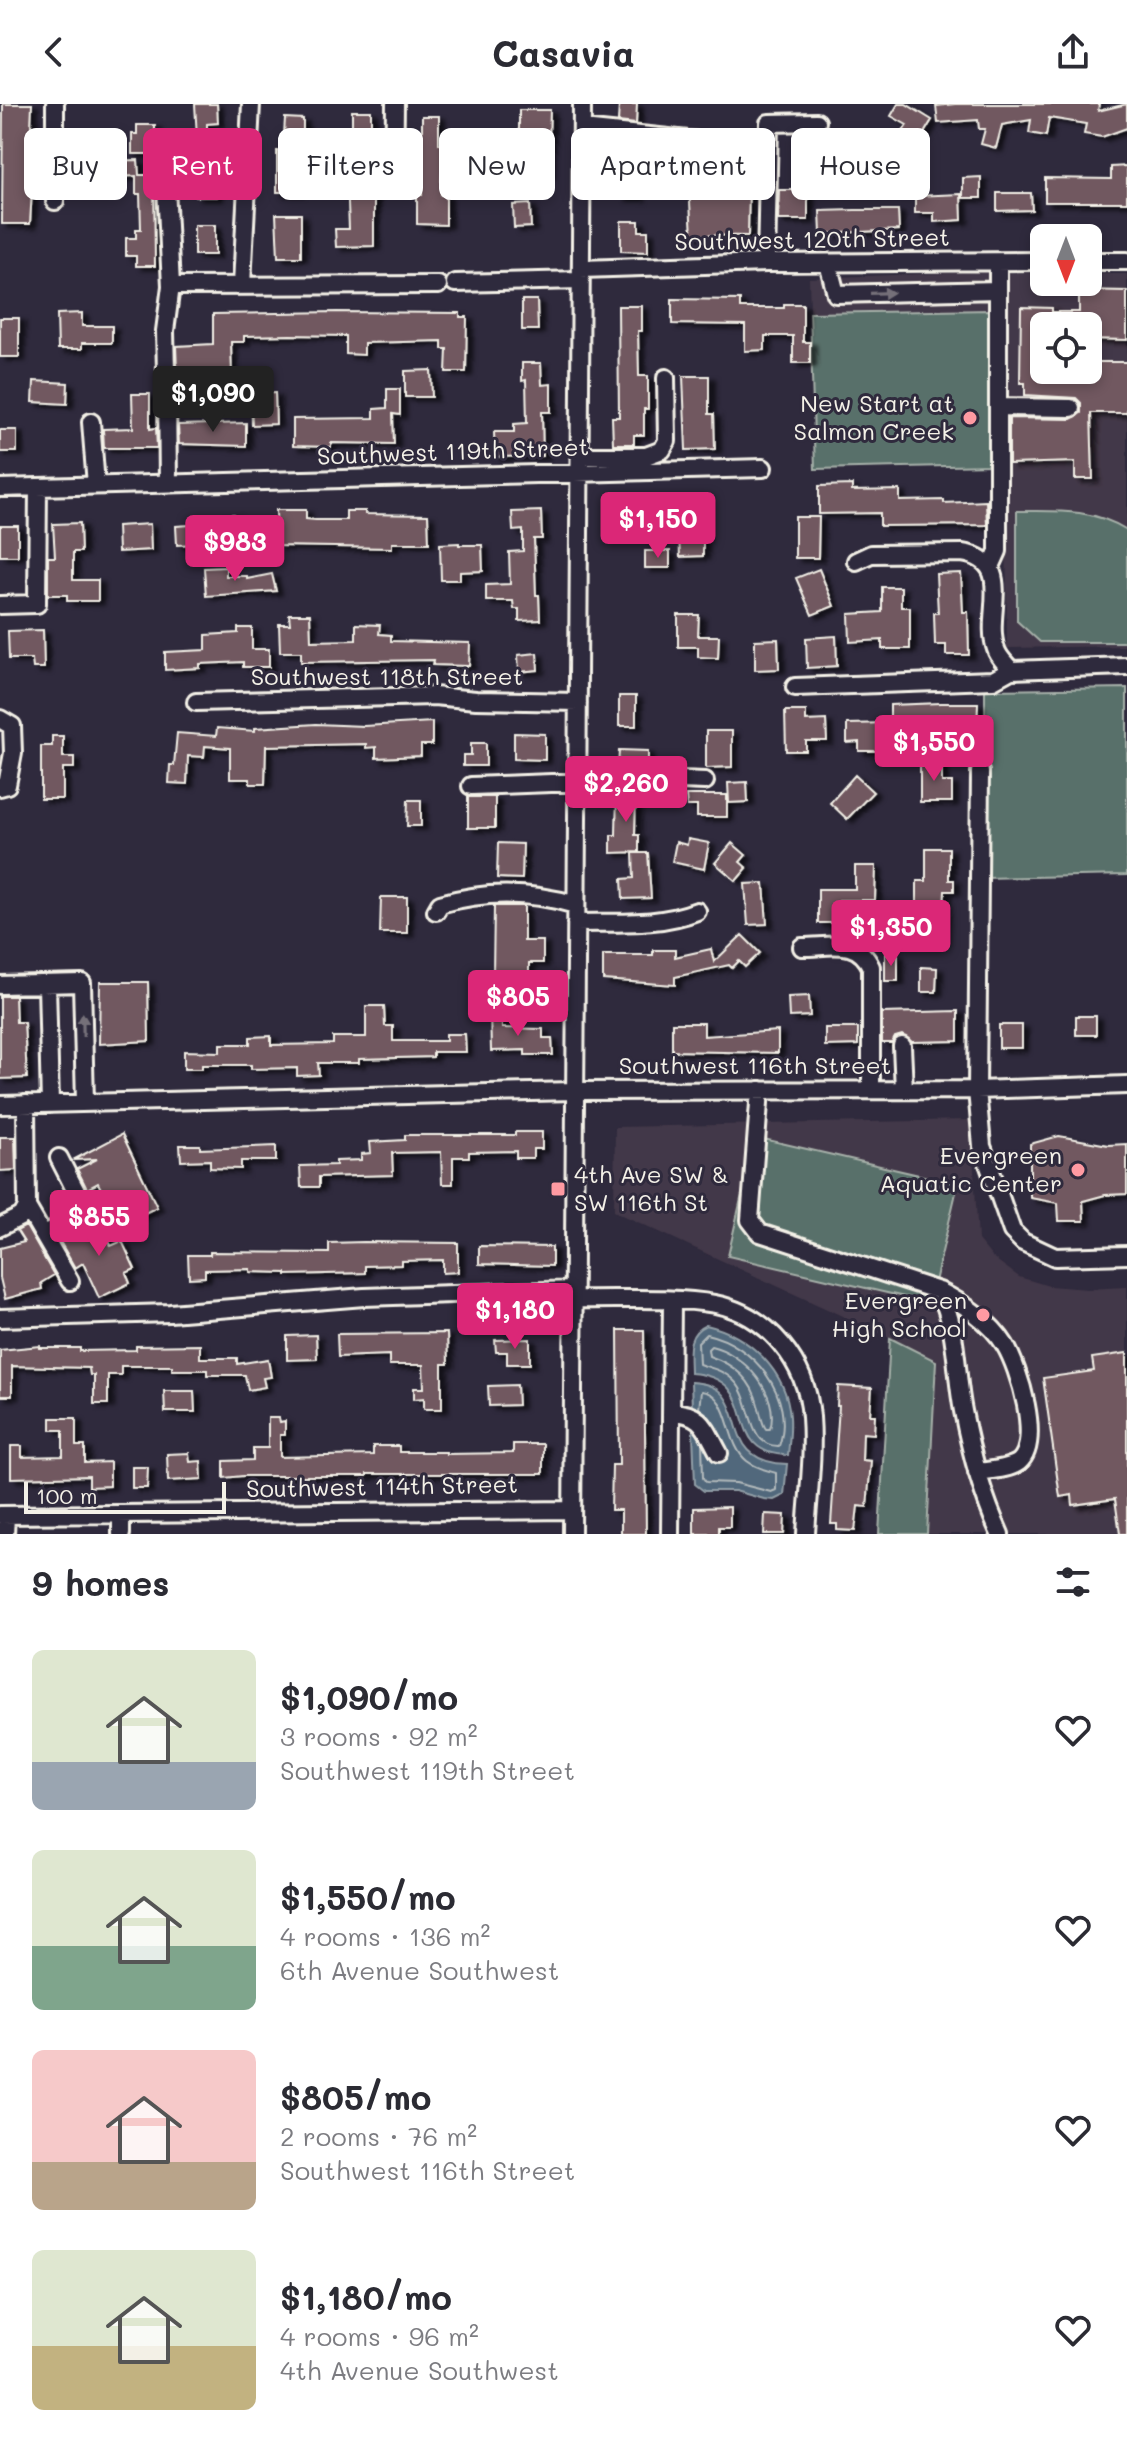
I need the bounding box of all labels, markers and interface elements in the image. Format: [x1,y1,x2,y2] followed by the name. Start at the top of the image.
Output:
[492,29,635,76] text: Casavia
[32,30,76,74] icon: back
[1051,30,1095,74] icon: share
[24,128,127,200] chip: Buy
[143,128,262,200] chip: Rent
[278,128,423,200] chip: Filters
[439,128,555,200] chip: New
[571,128,775,200] chip: Apartment
[791,128,930,200] chip: House
[674,221,950,256] street label: Southwest 120th Street
[1030,224,1102,296] north arrow
[1030,224,1102,384] map controls
[870,286,895,299] one-way arrow
[1030,312,1102,384] button: locate
[148,366,278,434] pin: $1,090
[171,375,255,409] text: $1,090
[794,387,954,446] place label: New Start at Salmon Creek
[961,409,979,427] marker: New Start at Salmon Creek
[316,430,589,471] street label: Southwest 119th Street
[593,492,723,560] pin: $1,150
[619,501,698,535] text: $1,150
[188,515,282,583] pin: $983
[203,524,267,558] text: $983
[251,660,523,691] street label: Southwest 118th Street
[869,715,999,783] pin: $1,550
[893,724,975,758] text: $1,550
[561,756,691,824] pin: $2,260
[583,765,669,799] text: $2,260
[826,900,956,968] pin: $1,350
[849,909,933,943] text: $1,350
[471,970,565,1038] pin: $805
[486,979,550,1013] text: $805
[77,1012,90,1037] one-way arrow
[619,1049,891,1080] street label: Southwest 116th Street
[879,1139,1062,1198] place label: Evergreen Aquatic Center
[574,1158,729,1217] place label: 4th Ave SW & SW 116th St
[1069,1161,1087,1179] marker: Evergreen Aquatic Center
[549,1180,567,1198] marker: 4th Ave SW & SW 116th St
[52,1190,146,1258] pin: $855
[68,1199,130,1233] text: $855
[450,1283,580,1351] pin: $1,180
[832,1284,967,1343] place label: Evergreen High School
[475,1292,555,1326] text: $1,180
[974,1306,992,1324] marker: Evergreen High School
[246,1468,518,1503] street label: Southwest 114th Street
[24,1478,226,1514] scale bar
[36,1481,98,1510] text: 100 m
[32,1560,169,1605] text: 9 homes
[1051,1560,1095,1604] icon: filters
[280,1674,458,1719] text: $1,090/mo
[96,1682,192,1778] icon: home
[1051,1708,1095,1752] icon: heart
[280,1719,478,1753] text: 3 rooms · 92 m²
[280,1753,575,1787] text: Southwest 119th Street
[280,1874,456,1919] text: $1,550/mo
[96,1882,192,1978] icon: home
[1051,1908,1095,1952] icon: heart
[280,1919,490,1953] text: 4 rooms · 136 m²
[280,1953,559,1987] text: 6th Avenue Southwest
[280,2074,431,2119] text: $805/mo
[96,2082,192,2178] icon: home
[1051,2108,1095,2152] icon: heart
[280,2119,477,2153] text: 2 rooms · 76 m²
[280,2153,575,2187] text: Southwest 116th Street
[280,2274,452,2319] text: $1,180/mo
[96,2282,192,2378] icon: home
[1051,2308,1095,2352] icon: heart
[280,2319,479,2353] text: 4 rooms · 96 m²
[280,2353,559,2387] text: 4th Avenue Southwest

